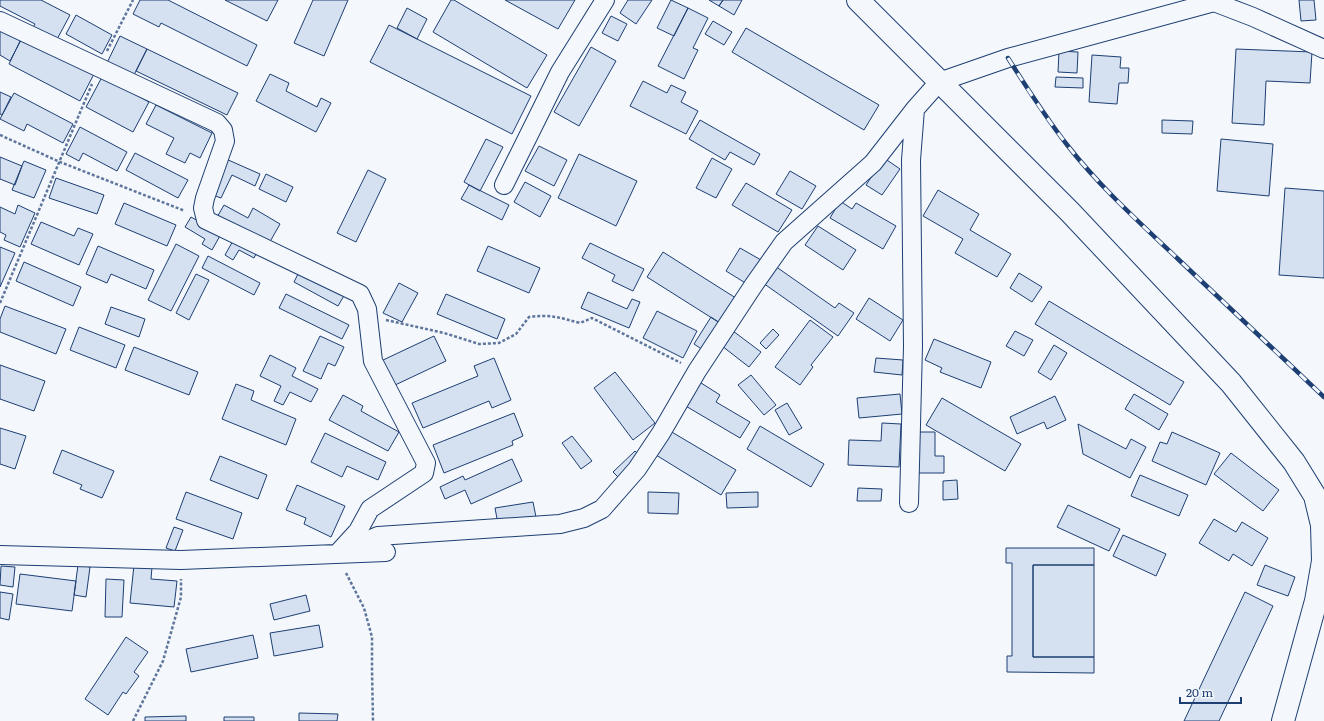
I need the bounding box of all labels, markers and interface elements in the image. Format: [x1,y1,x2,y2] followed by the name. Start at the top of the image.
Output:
[1180,679,1241,705] scale bar
[1186,683,1213,701] text: 20 m

